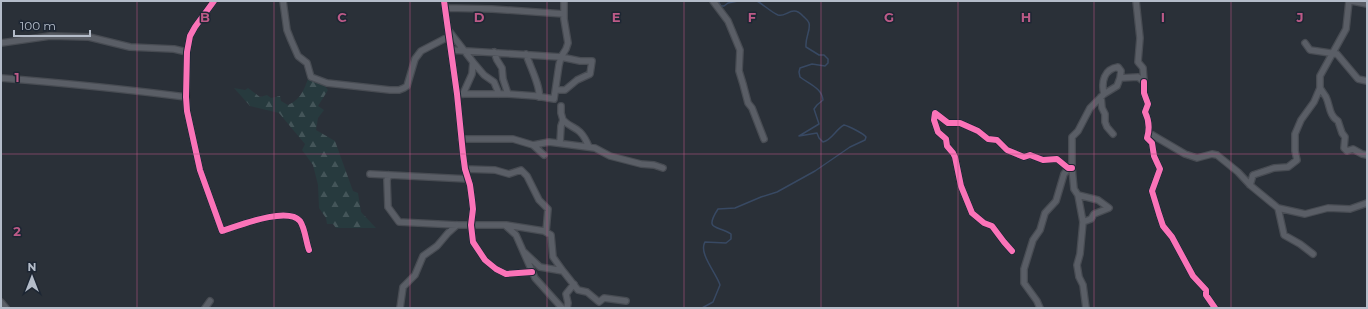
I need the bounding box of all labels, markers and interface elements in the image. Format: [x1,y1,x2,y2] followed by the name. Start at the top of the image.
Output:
[200,9,210,25] text: B
[337,9,347,25] text: C
[474,9,485,25] text: D
[612,9,621,25] text: E
[748,9,756,25] text: F
[884,9,894,25] text: G
[1021,9,1031,25] text: H
[1161,9,1165,25] text: I
[1295,9,1304,25] text: J
[14,12,90,38] scale bar
[20,18,56,33] text: 100 m
[14,69,20,85] text: 1
[13,223,21,239] text: 2
[12,257,52,297] north arrow
[28,260,36,274] text: N

